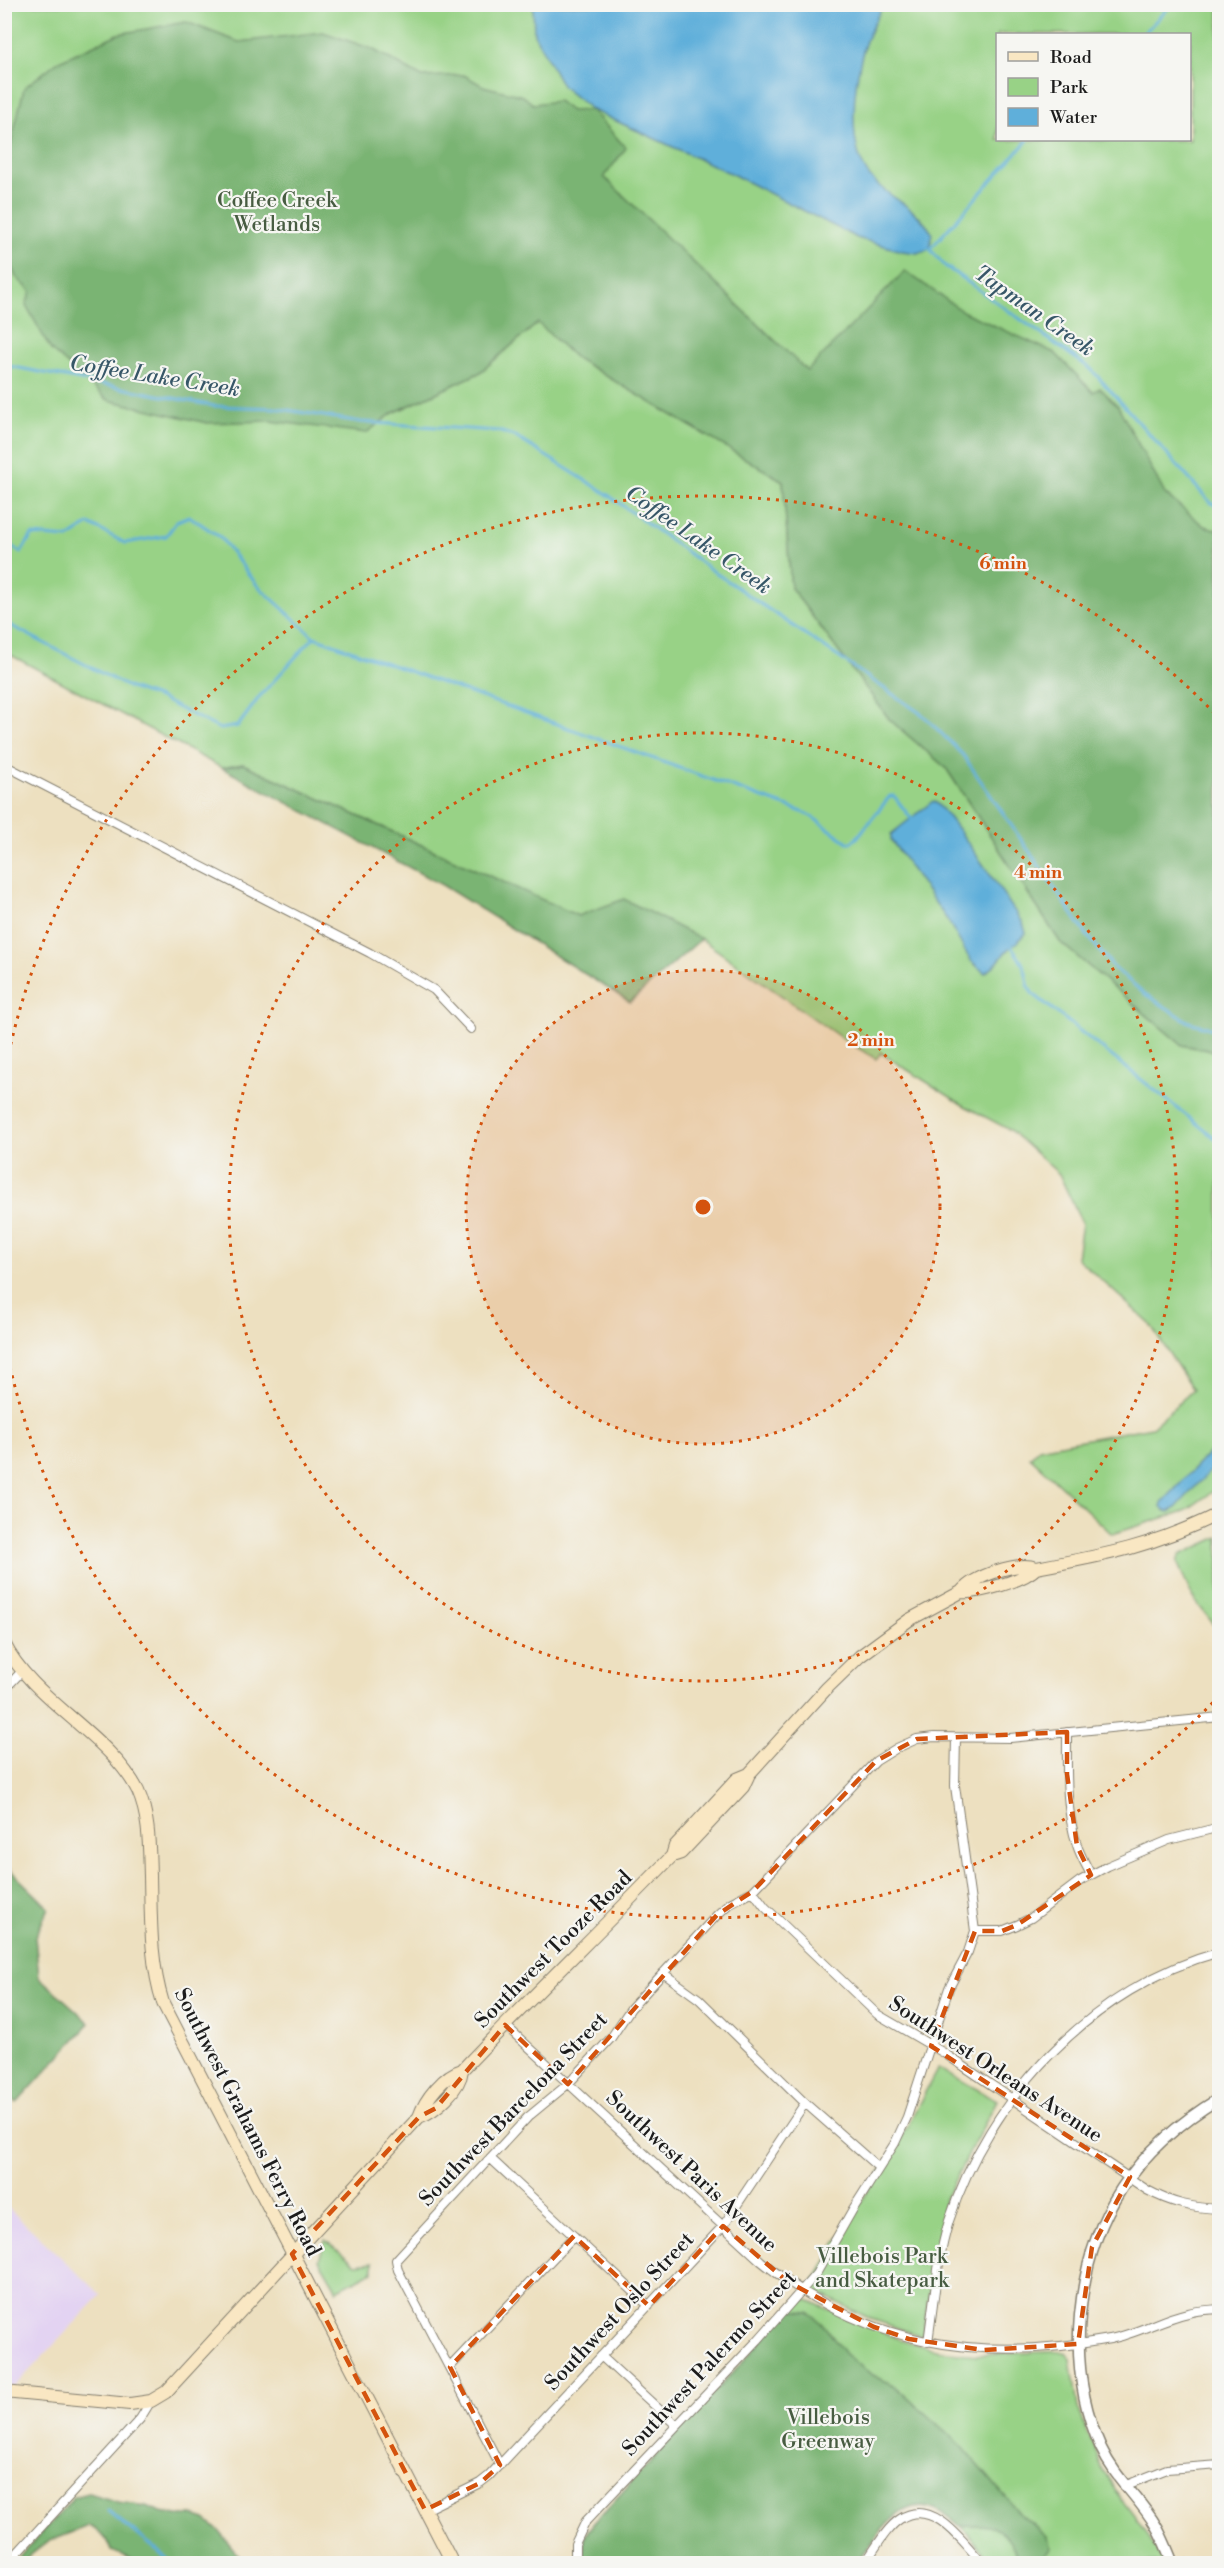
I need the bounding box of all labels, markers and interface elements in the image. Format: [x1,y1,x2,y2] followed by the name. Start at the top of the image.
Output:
[996,33,1191,141] legend
[1050,46,1093,69] text: Road
[1050,76,1089,99] text: Park
[1049,106,1098,129] text: Water
[217,188,338,238] park label: Coffee Creek Wetlands
[969,260,1099,363] water label: Tapman Creek
[68,350,242,403] water label: Coffee Lake Creek
[620,480,776,601] water label: Coffee Lake Creek
[979,552,1027,575] text: 6 min
[1014,861,1062,884] text: 4 min
[847,1029,895,1052] text: 2 min
[693,1197,713,1217] centre of rings
[469,1865,638,2034] street label: Southwest Tooze Road
[168,1984,326,2261] street label: Southwest Grahams Ferry Road
[884,1991,1107,2149] street label: Southwest Orleans Avenue
[414,2007,614,2212] street label: Southwest Barcelona Street
[600,2085,782,2258] street label: Southwest Paris Avenue
[540,2227,700,2396] street label: Southwest Oslo Street
[815,2244,950,2294] park label: Villebois Park and Skatepark
[617,2265,803,2462] street label: Southwest Palermo Street
[781,2405,875,2455] park label: Villebois Greenway

